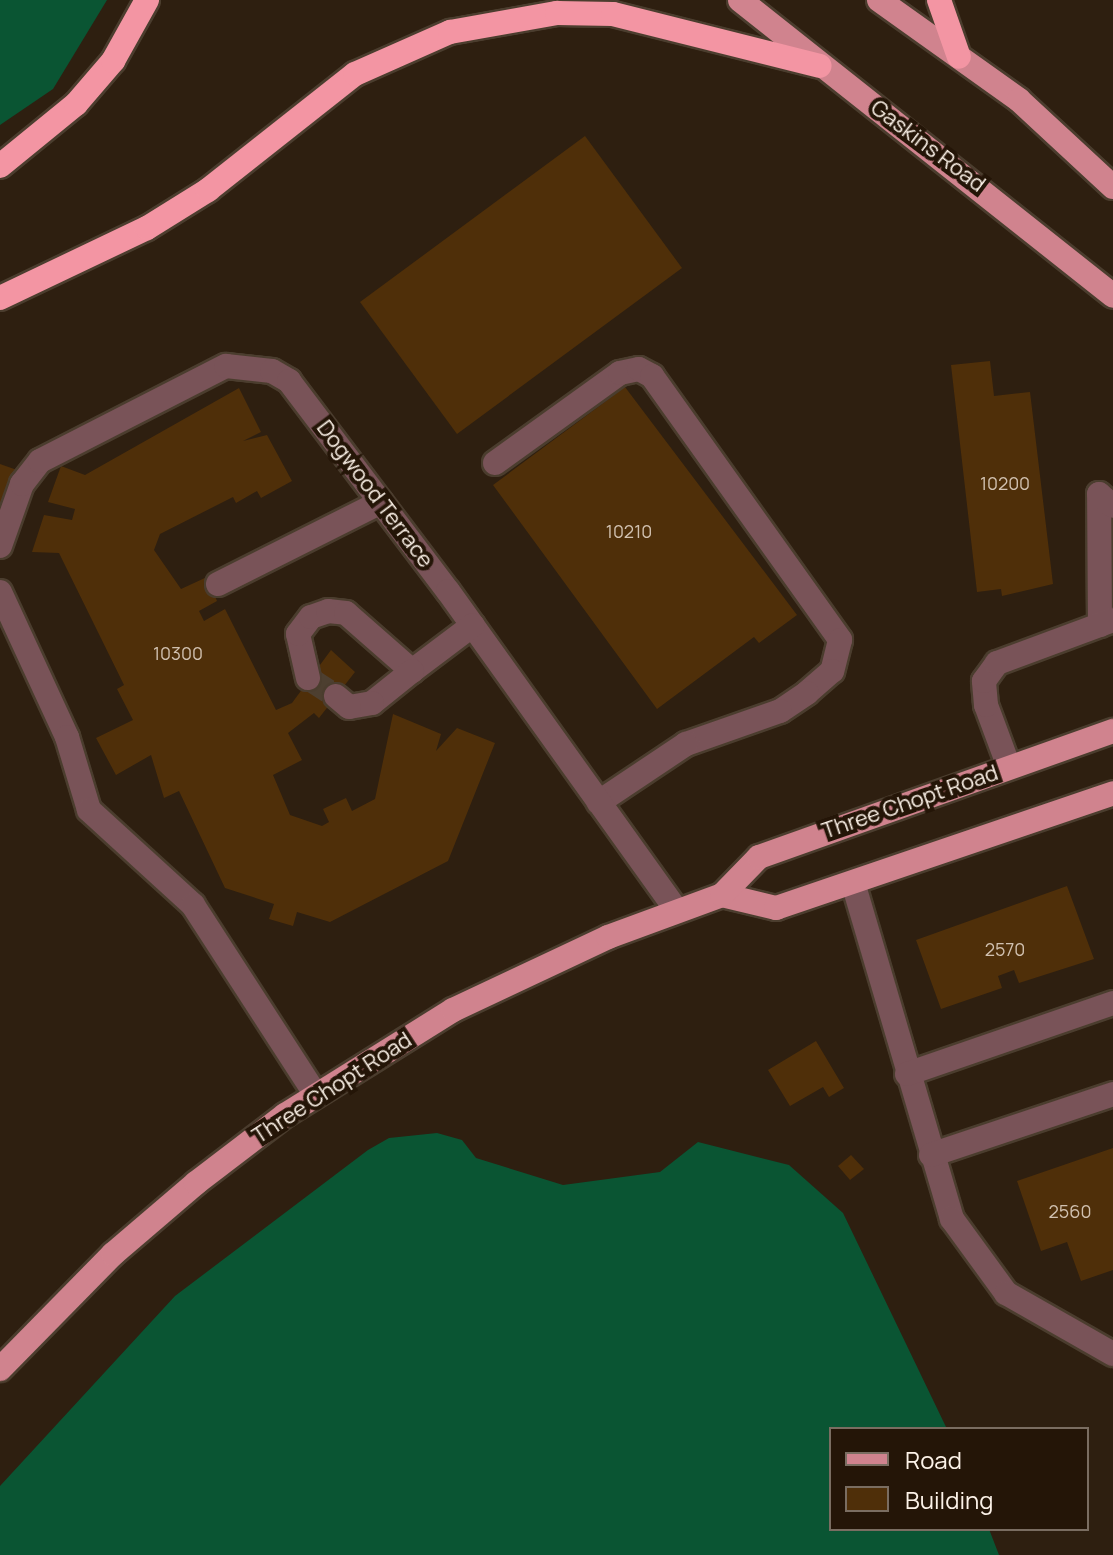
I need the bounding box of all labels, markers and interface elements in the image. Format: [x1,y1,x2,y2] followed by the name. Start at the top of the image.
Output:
[866,94,990,198] street label: Gaskins Road
[311,415,439,573] street label: Dogwood Terrace
[980,472,1030,494] house number: 10200
[606,520,652,542] house number: 10210
[153,642,203,664] house number: 10300
[819,760,1001,844] street label: Three Chopt Road
[985,938,1025,960] house number: 2570
[248,1027,416,1149] street label: Three Chopt Road
[1049,1200,1091,1222] house number: 2560
[829,1427,1089,1531] legend
[905,1443,962,1476] text: Road
[905,1483,993,1516] text: Building

